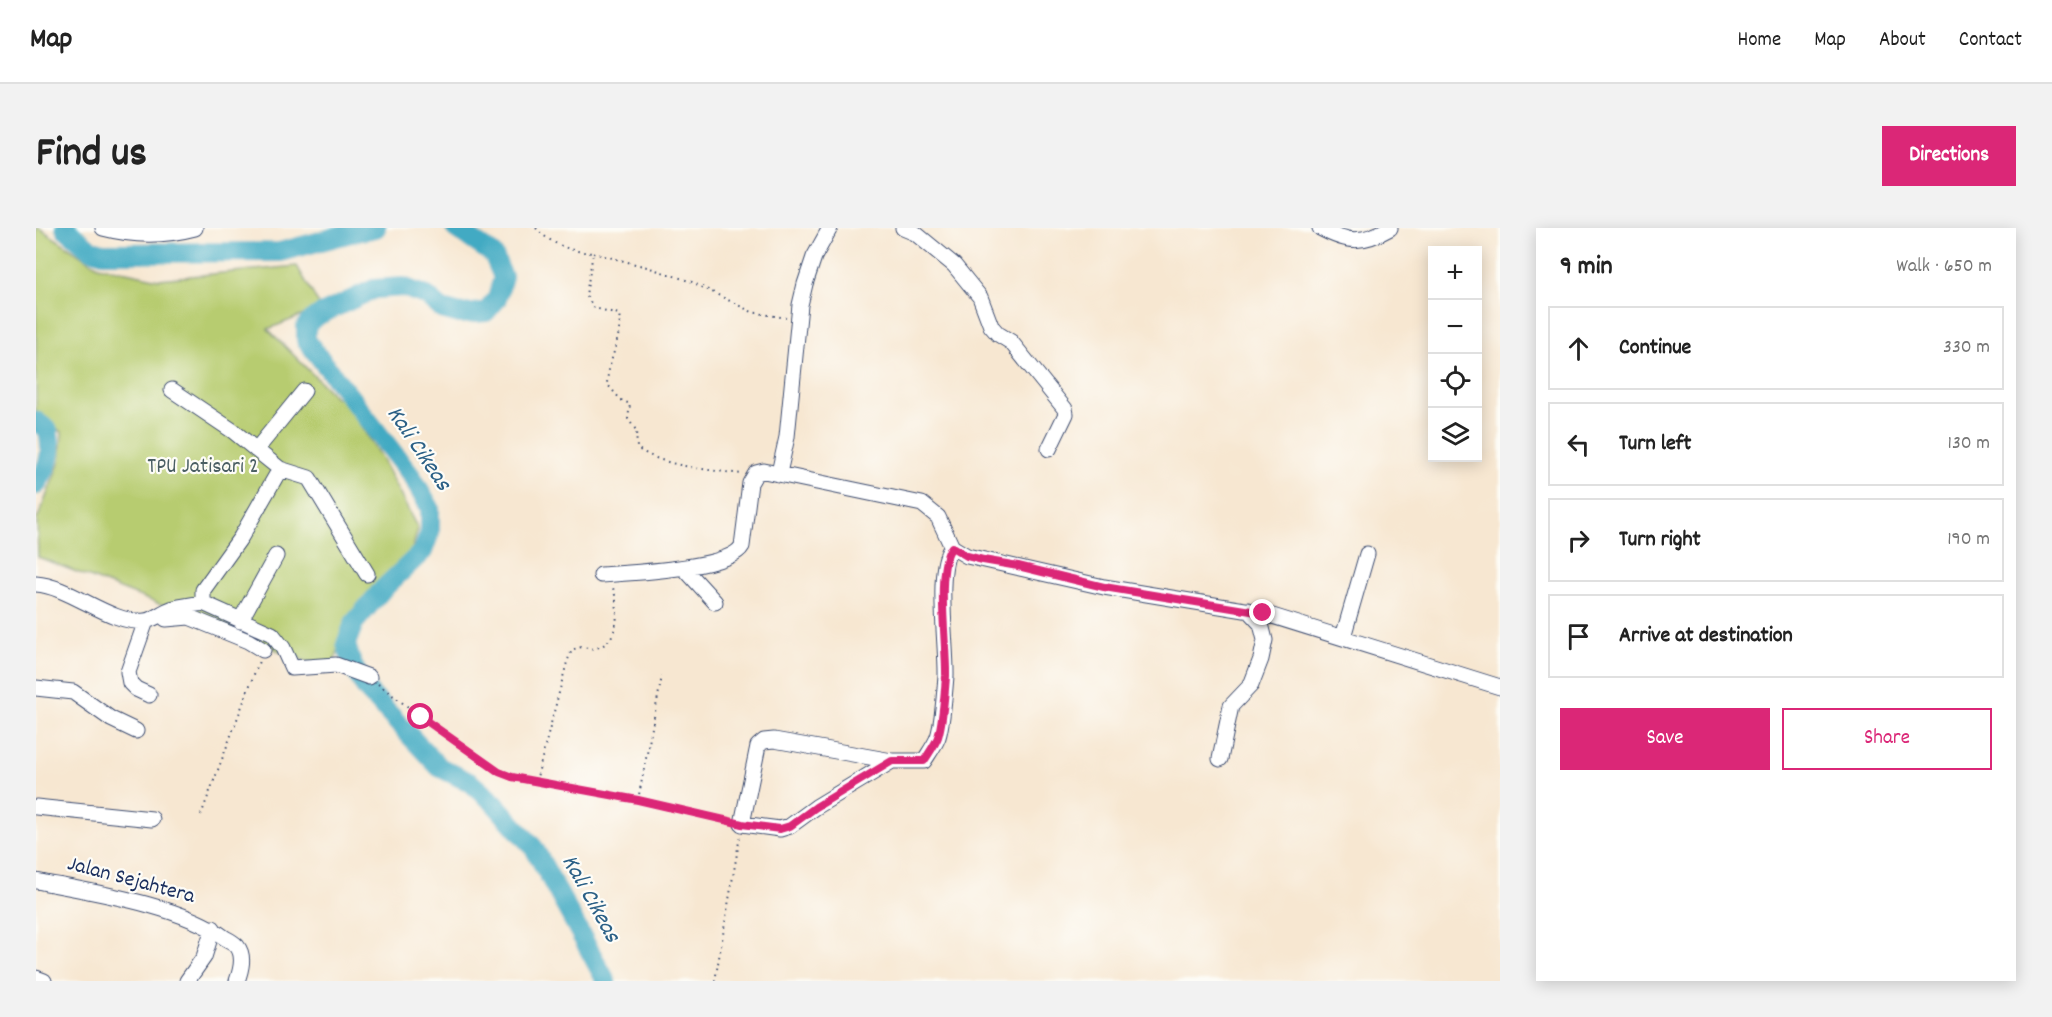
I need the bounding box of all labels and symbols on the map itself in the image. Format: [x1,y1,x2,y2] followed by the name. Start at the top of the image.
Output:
[377,400,459,499] water label: Kali Cikeas
[147,452,259,483] park label: TPU Jatisari 2
[1249,599,1275,625] route end
[407,703,433,729] route start
[64,849,199,913] street label: Jalan Sejahtera
[552,849,629,950] water label: Kali Cikeas

